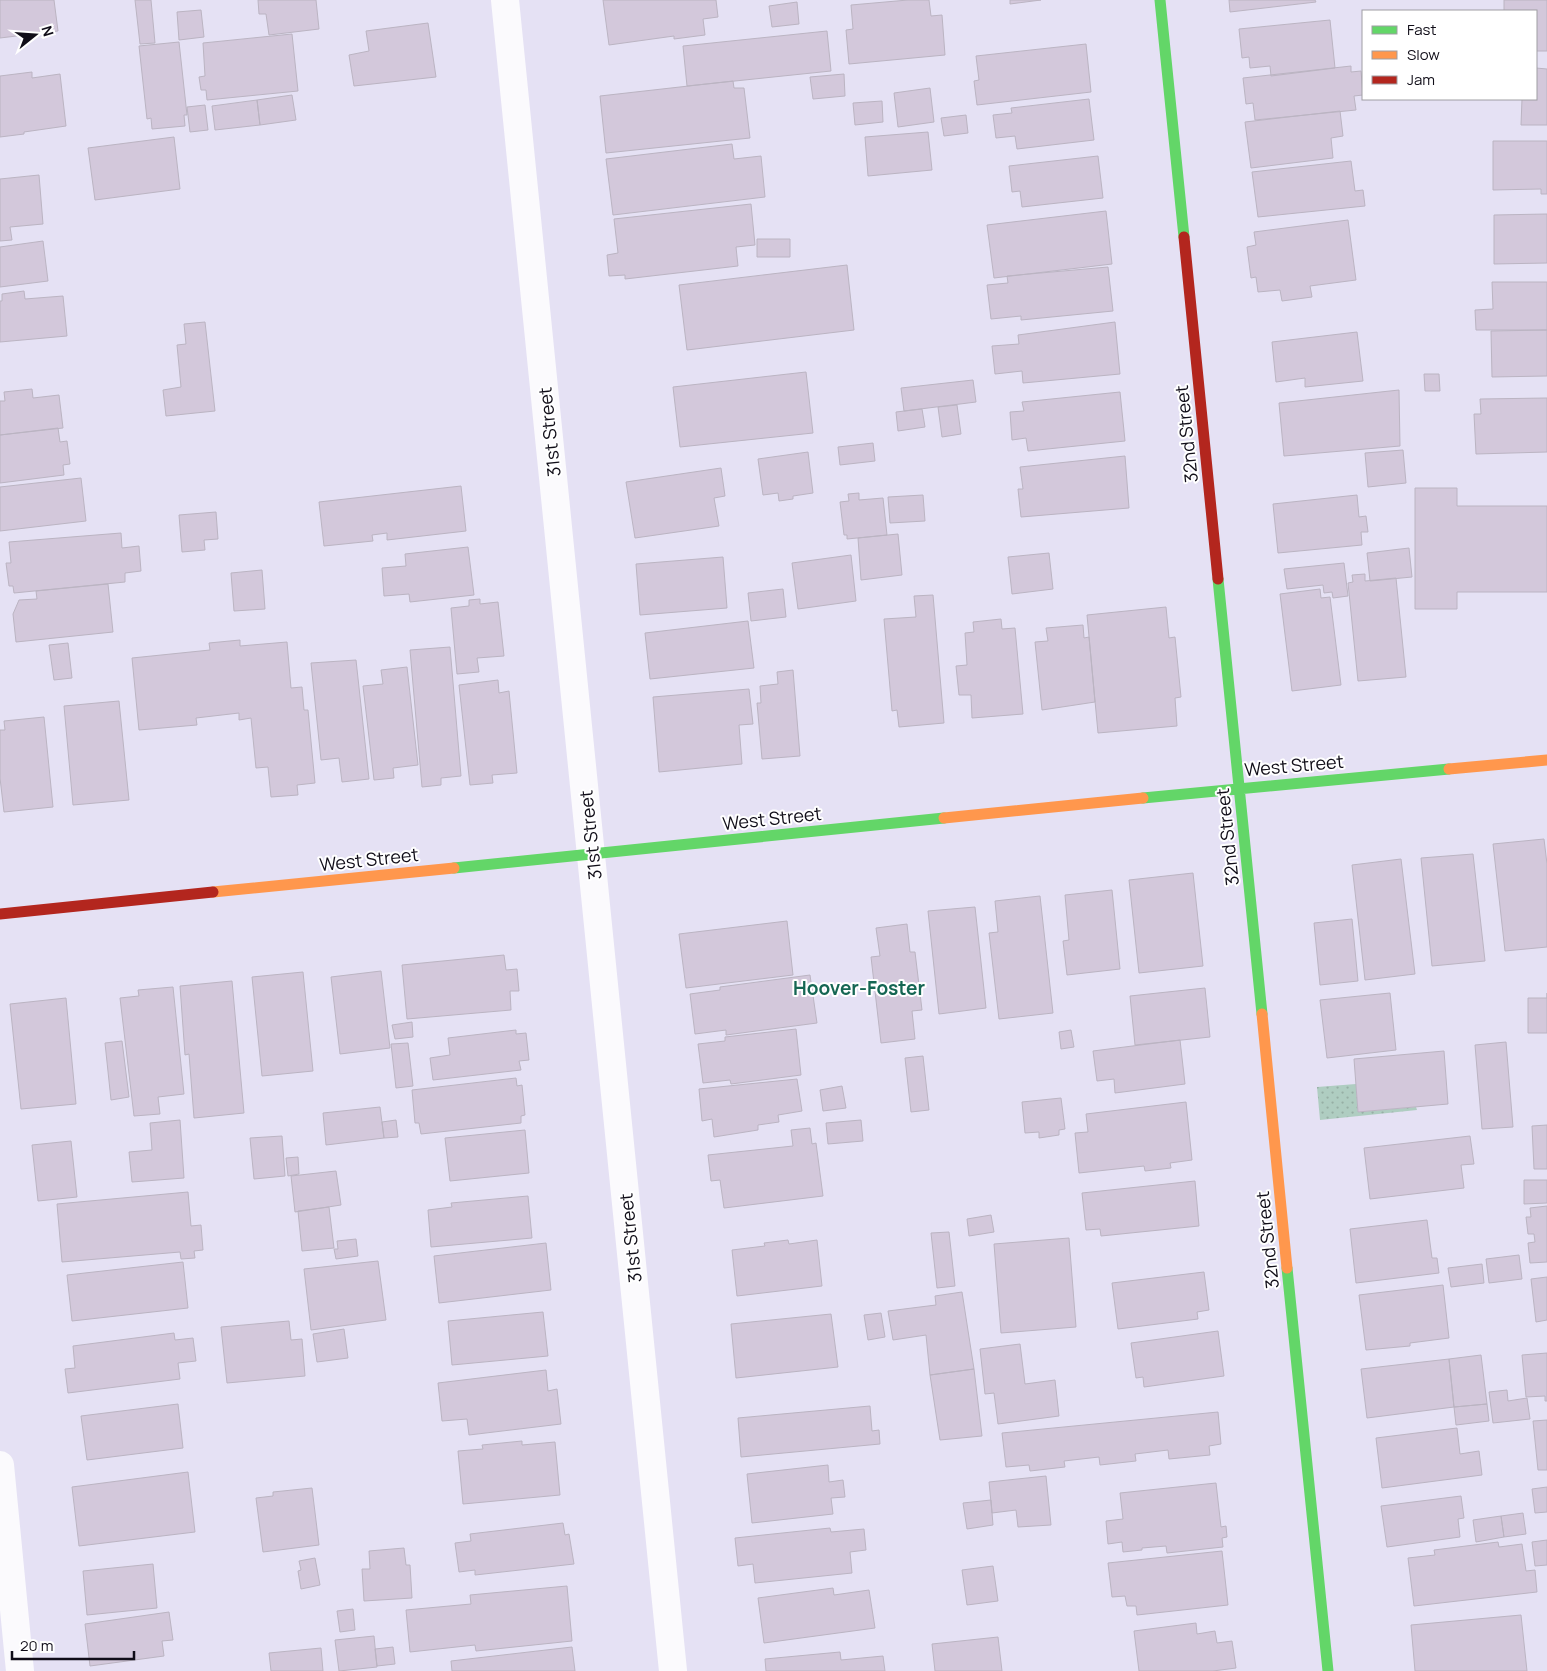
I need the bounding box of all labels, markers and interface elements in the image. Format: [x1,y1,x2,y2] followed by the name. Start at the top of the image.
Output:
[10,10,60,60] north arrow
[1362,10,1537,100] legend
[1407,19,1436,40] text: Fast
[37,23,58,39] text: N
[1407,44,1440,65] text: Slow
[1407,69,1435,90] text: Jam
[1169,384,1203,484] street label: 32nd Street
[532,386,566,478] street label: 31st Street
[1243,749,1345,781] street label: West Street
[1210,787,1244,887] street label: 32nd Street
[573,789,607,881] street label: 31st Street
[721,801,823,835] street label: West Street
[318,842,420,876] street label: West Street
[793,975,925,1001] district label: Hoover-Foster
[1250,1190,1284,1290] street label: 32nd Street
[613,1192,647,1284] street label: 31st Street
[12,1628,135,1660] scale bar
[20,1635,53,1656] text: 20 m

